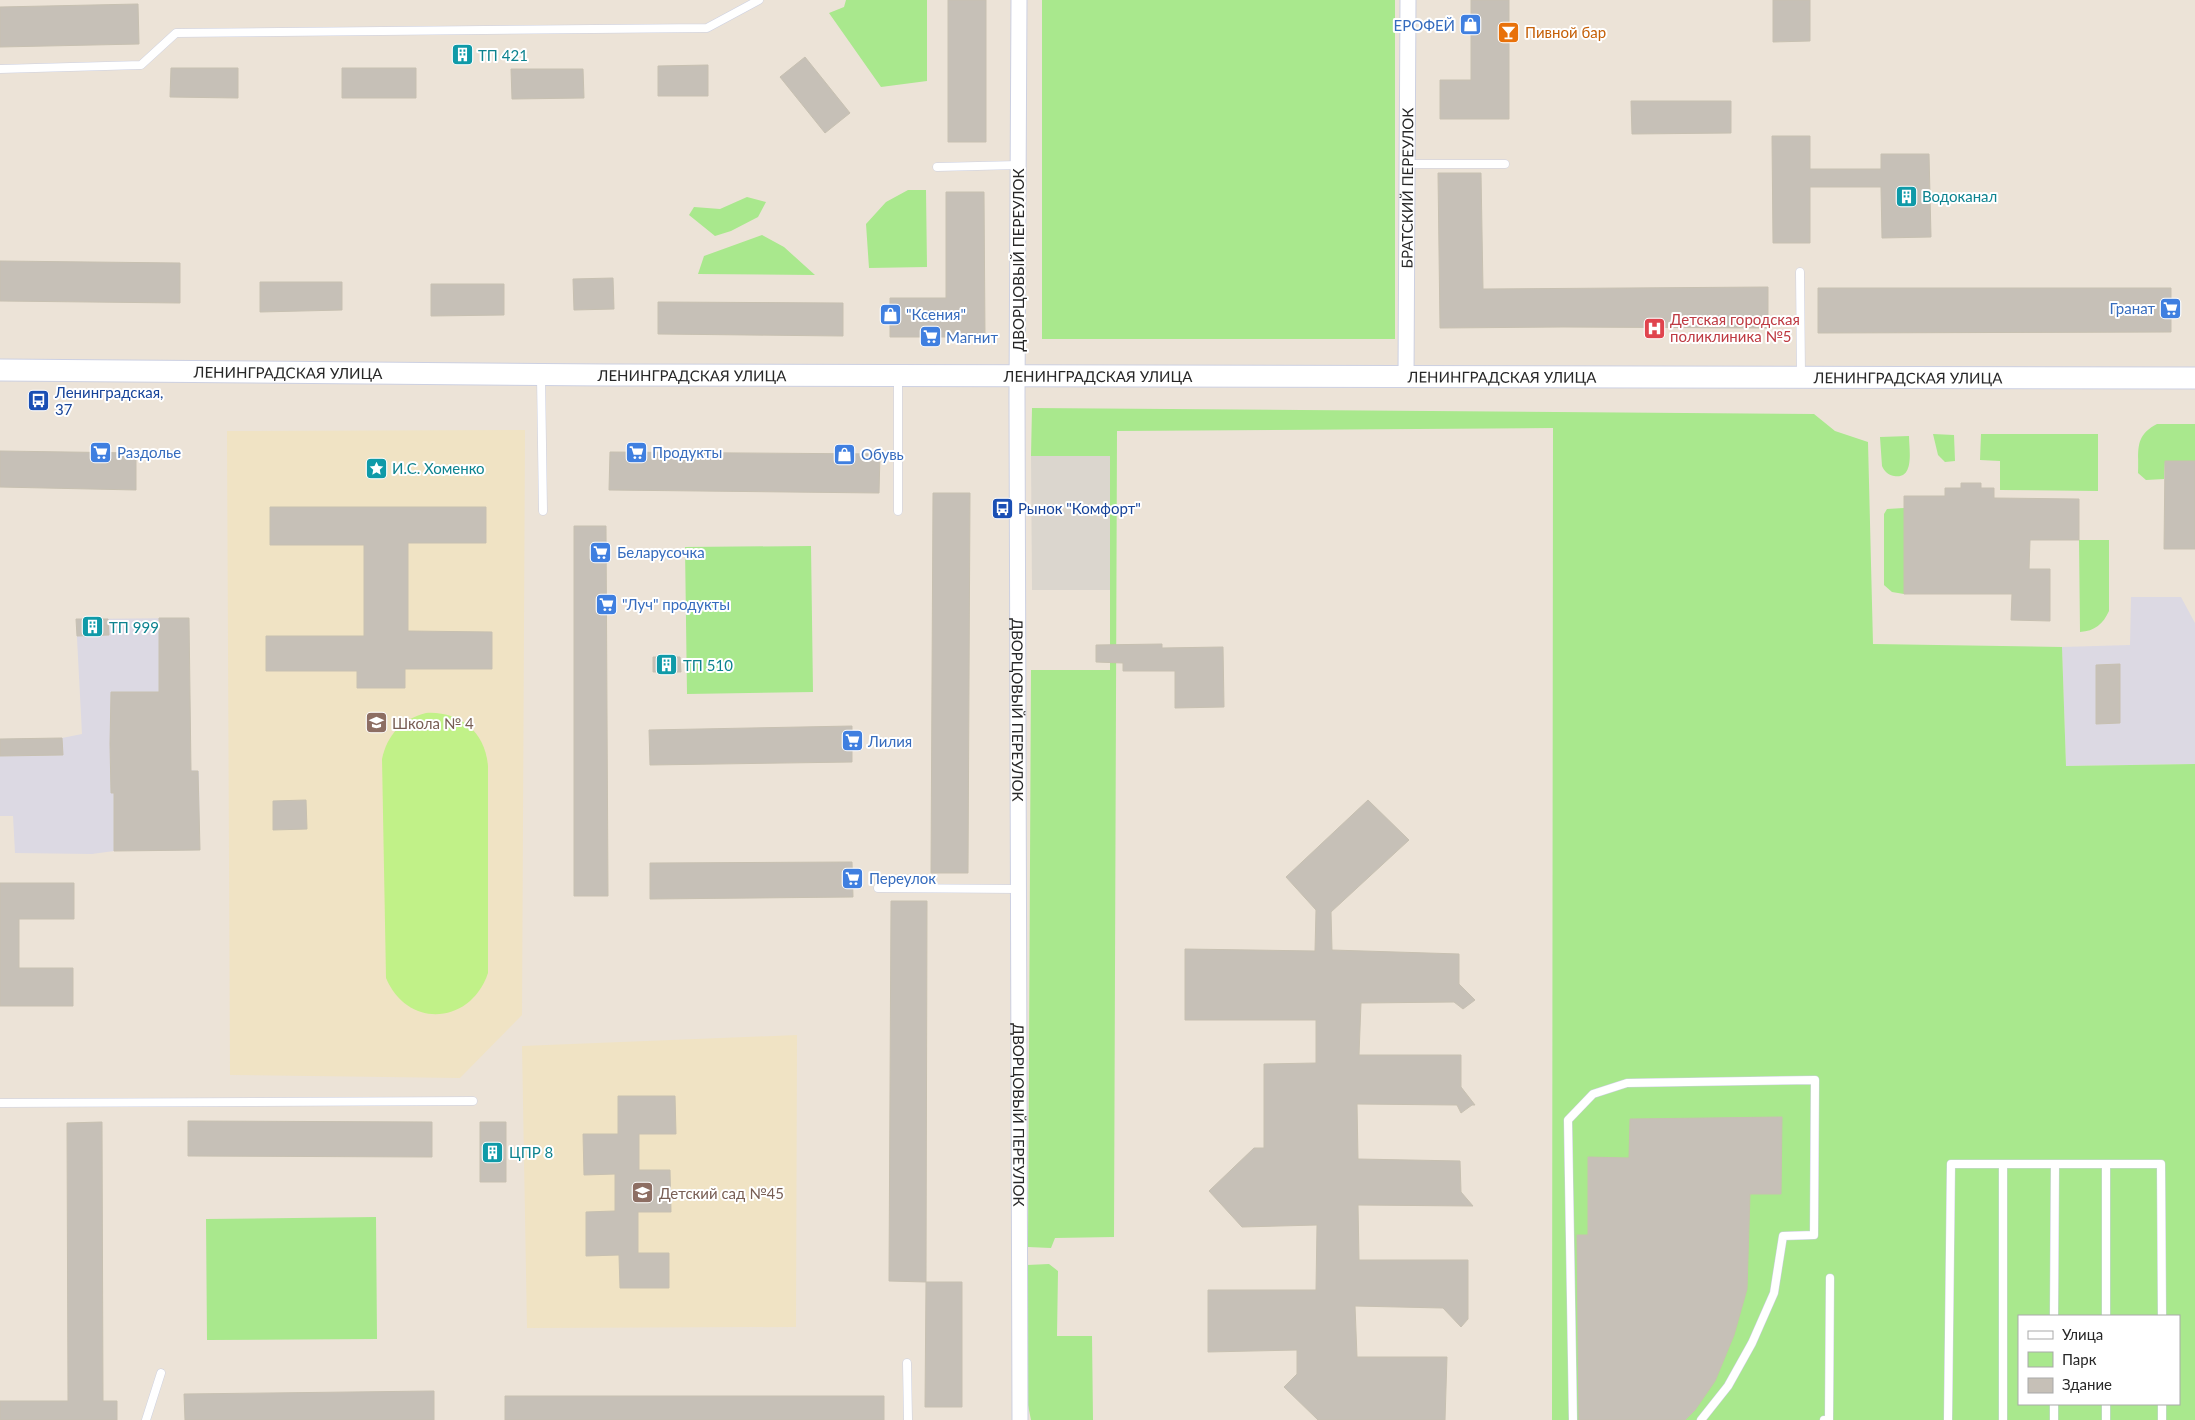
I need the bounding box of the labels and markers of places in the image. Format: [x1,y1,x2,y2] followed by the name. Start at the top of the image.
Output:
[1459,13,1483,37] shop icon: ЕРОФЕЙ
[1393,16,1455,34] place label: ЕРОФЕЙ
[1497,20,1521,44] bar icon: Пивной бар
[1525,23,1606,41] place label: Пивной бар
[450,43,474,67] building icon: ТП 421
[478,46,528,64] place label: ТП 421
[1894,184,1918,208] building icon: Водоканал
[1922,187,1997,205] place label: Водоканал
[2159,296,2183,320] supermarket icon: Гранат
[2110,299,2155,317] place label: Гранат
[878,302,902,326] shop icon: "Ксения"
[906,305,966,323] place label: "Ксения"
[1670,310,1800,345] place label: Детская городская поликлиника №5
[1642,316,1666,340] hospital icon: Детская городская поликлиника №5
[918,325,942,349] supermarket icon: Магнит
[946,328,998,346] place label: Магнит
[54,383,163,418] place label: Ленинградская, 37
[27,389,51,413] bus stop icon: Ленинградская, 37
[89,440,113,464] supermarket icon: Раздолье
[624,440,648,464] supermarket icon: Продукты
[833,442,857,466] shop icon: Обувь
[117,443,181,461] place label: Раздолье
[652,443,722,461] place label: Продукты
[861,445,904,463] place label: Обувь
[364,456,388,480] place icon: И.С. Хоменко
[392,459,485,477] place label: И.С. Хоменко
[990,496,1014,520] bus stop icon: Рынок "Комфорт"
[1018,499,1141,517] place label: Рынок "Комфорт"
[589,540,613,564] supermarket icon: Беларусочка
[617,543,705,561] place label: Беларусочка
[594,592,618,616] supermarket icon: "Луч" продукты
[622,595,730,613] place label: "Луч" продукты
[81,615,105,639] building icon: ТП 999
[109,618,159,636] place label: ТП 999
[655,653,679,677] building icon: ТП 510
[683,656,733,674] place label: ТП 510
[364,711,388,735] school or university icon: Школа № 4
[392,714,474,732] place label: Школа № 4
[840,729,864,753] supermarket icon: Лилия
[867,732,912,750] place label: Лилия
[841,866,865,890] supermarket icon: Переулок
[869,869,936,887] place label: Переулок
[481,1140,505,1164] building icon: ЦПР 8
[509,1143,553,1161] place label: ЦПР 8
[631,1181,655,1205] school or university icon: Детский сад №45
[659,1184,784,1202] place label: Детский сад №45

